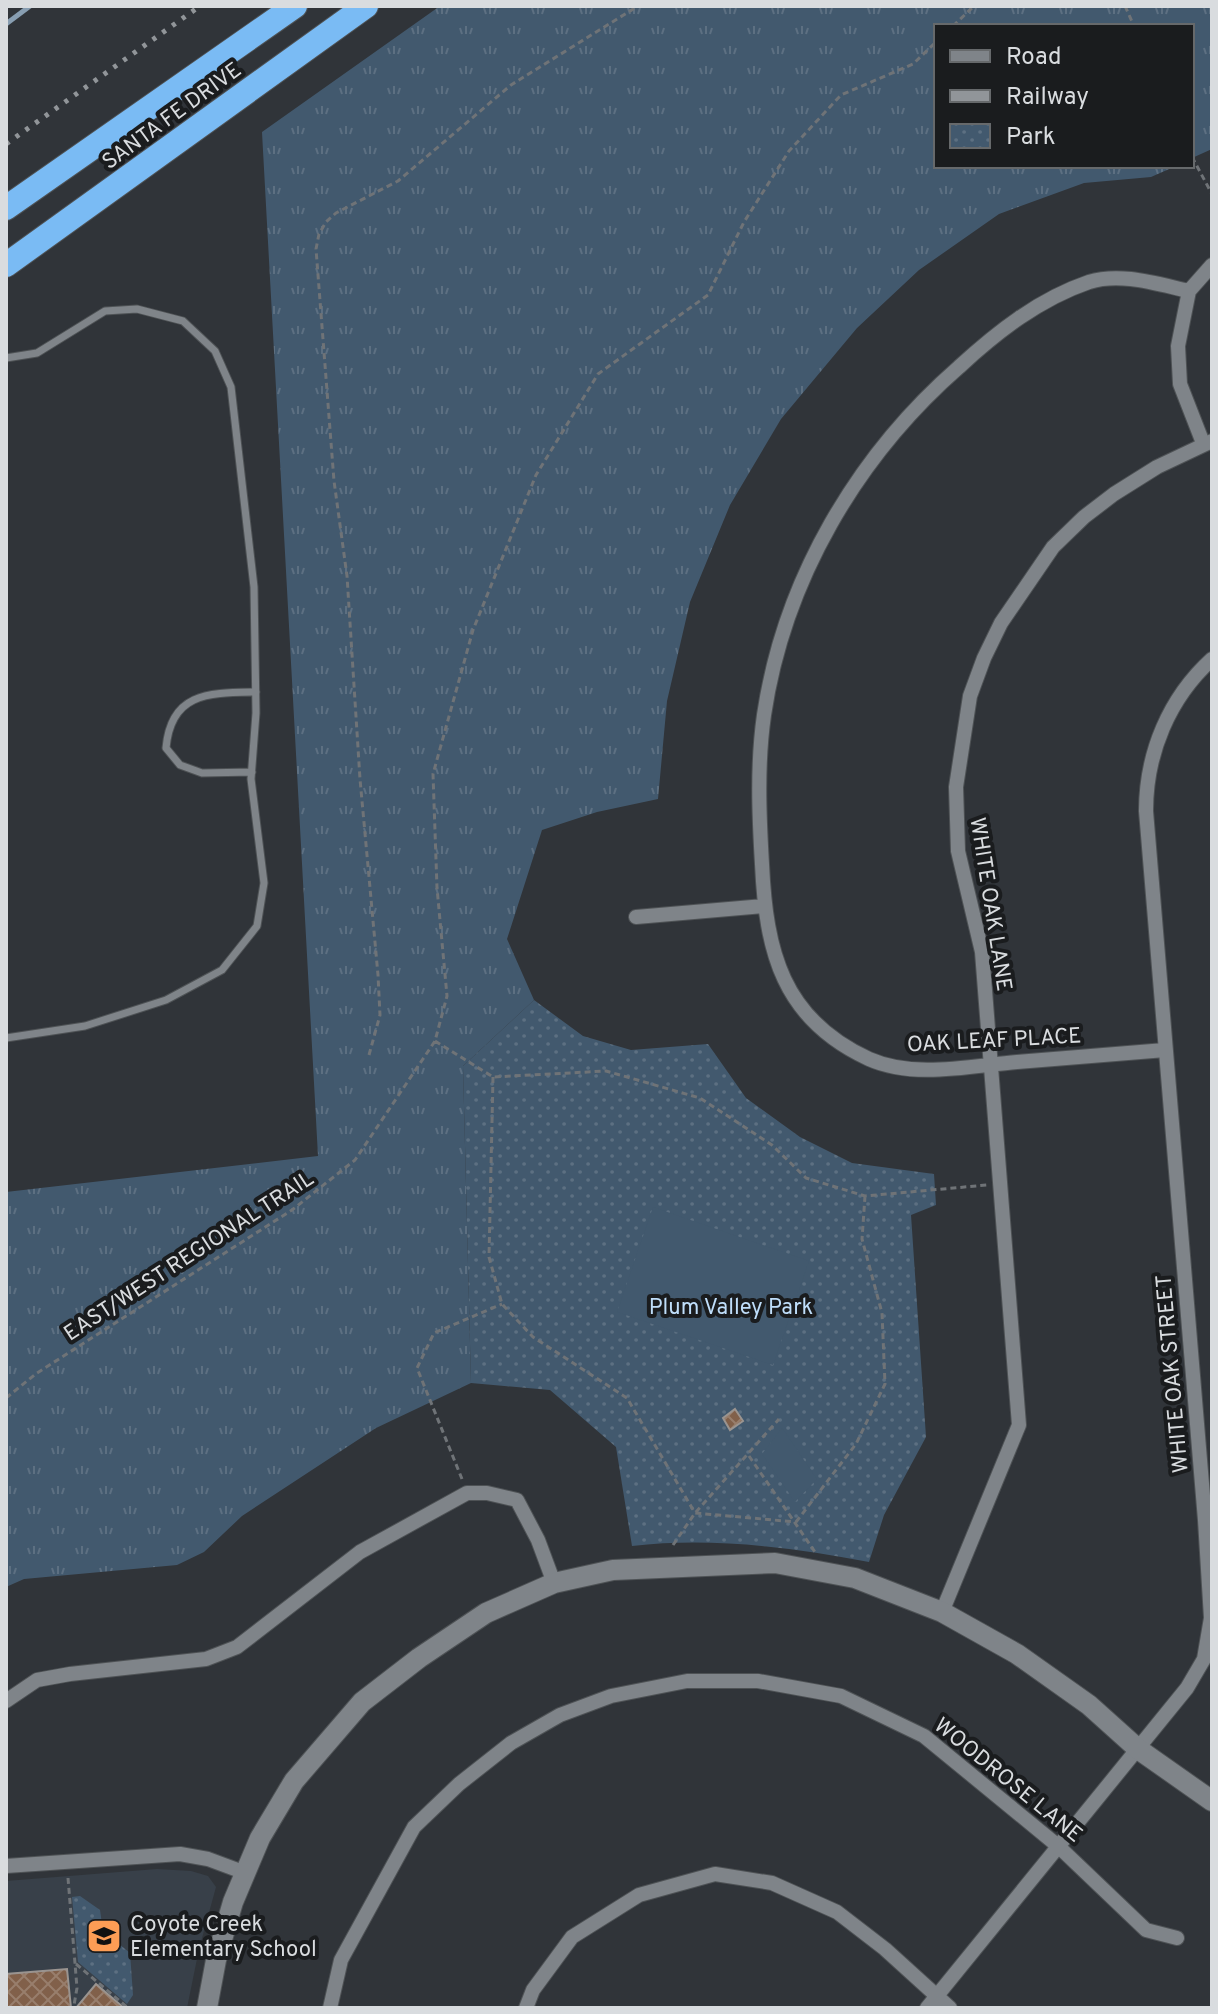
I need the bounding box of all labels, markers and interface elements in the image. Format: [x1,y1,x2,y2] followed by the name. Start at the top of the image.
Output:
[934,24,1194,168] legend
[1006,43,1062,73] text: Road
[98,57,247,177] street label: SANTA FE DRIVE
[1006,83,1089,113] text: Railway
[1006,123,1056,153] text: Park
[962,815,1017,993] street label: WHITE OAK LANE
[906,1023,1082,1060] street label: OAK LEAF PLACE
[59,1166,319,1348] street label: EAST/WEST REGIONAL TRAIL
[1151,1273,1196,1474] street label: WHITE OAK STREET
[649,1295,813,1322] park label: Plum Valley Park
[928,1713,1087,1849] street label: WOODROSE LANE
[130,1912,317,1964] place label: Coyote Creek Elementary School
[85,1917,123,1955] school or university icon: Coyote Creek Elementary School

